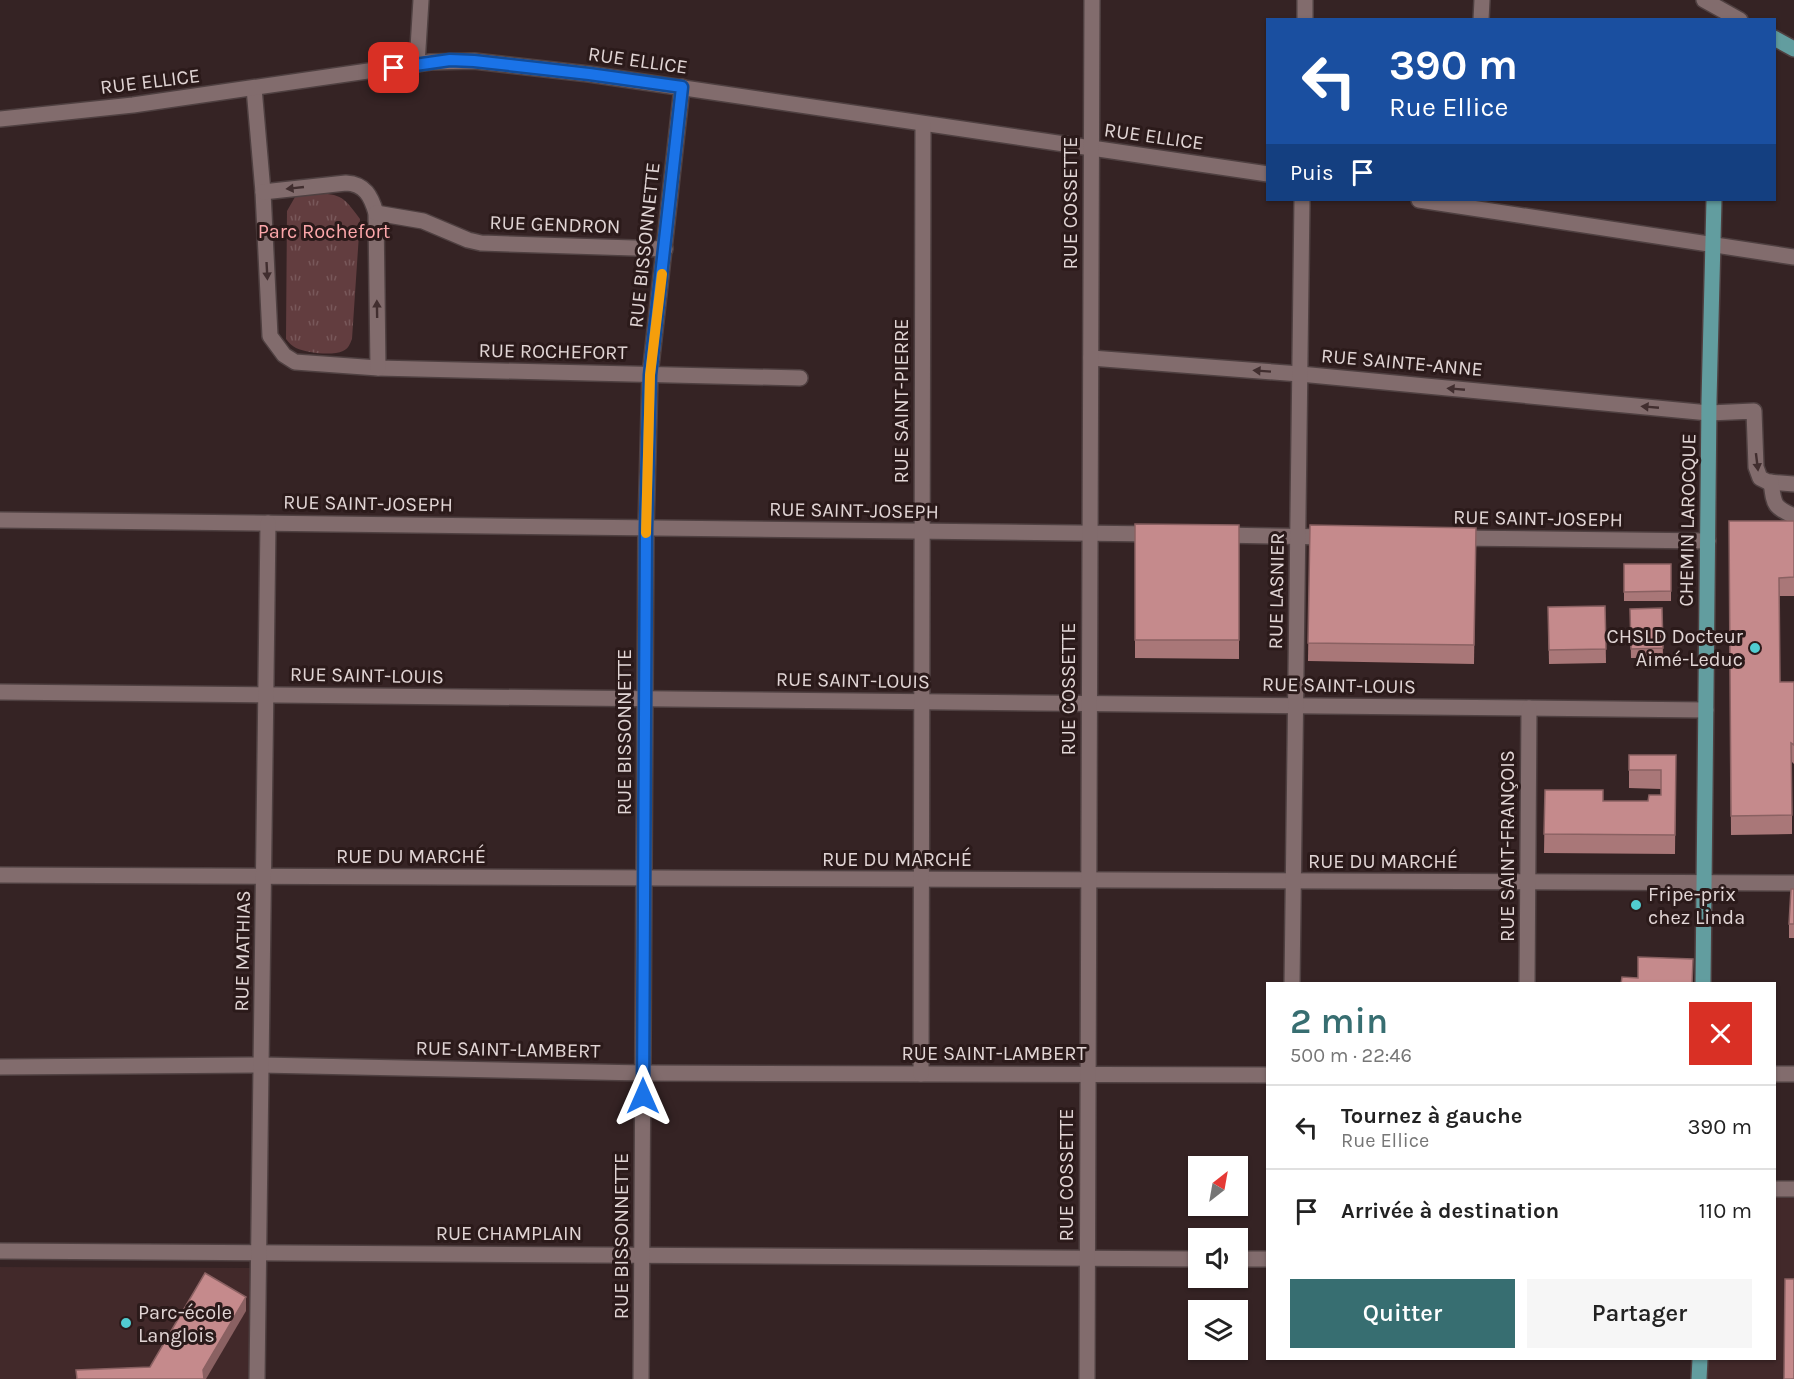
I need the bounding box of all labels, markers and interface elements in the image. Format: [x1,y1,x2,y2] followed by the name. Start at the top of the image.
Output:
[1389,40,1518,90] text: 390 m
[368,42,419,93] pin
[587,42,689,79] street label: RUE ELLICE
[1290,42,1368,120] icon: left
[377,51,410,84] icon: arrive
[99,64,201,99] street label: RUE ELLICE
[1389,91,1508,123] text: Rue Ellice
[1103,118,1205,155] street label: RUE ELLICE
[1059,136,1082,270] street label: RUE COSSETTE
[1346,156,1379,189] icon: arrive
[1290,160,1334,186] text: Puis
[624,161,665,329] street label: RUE BISSONNETTE
[285,184,304,193] one-way arrow
[489,211,621,238] street label: RUE GENDRON
[258,220,391,243] park label: Parc Rochefort
[263,262,272,281] one-way arrow
[373,300,382,319] one-way arrow
[890,319,913,483] street label: RUE SAINT-PIERRE
[478,339,628,364] street label: RUE ROCHEFORT
[1320,344,1484,381] street label: RUE SAINTE-ANNE
[1253,366,1272,376] one-way arrow
[1447,384,1466,394] one-way arrow
[1641,402,1660,412] one-way arrow
[1674,433,1701,607] street label: CHEMIN LAROCQUE
[1752,453,1761,472] one-way arrow
[283,491,453,516] street label: RUE SAINT-JOSEPH
[769,498,939,523] street label: RUE SAINT-JOSEPH
[1453,506,1623,531] street label: RUE SAINT-JOSEPH
[1264,532,1289,650] street label: RUE LASNIER
[1057,622,1080,756] street label: RUE COSSETTE
[1606,625,1744,671] place label: CHSLD Docteur Aimé-Leduc
[1748,641,1762,655] marker: CHSLD Docteur Aimé-Leduc
[613,649,636,815] street label: RUE BISSONNETTE
[290,663,444,688] street label: RUE SAINT-LOUIS
[776,668,930,693] street label: RUE SAINT-LOUIS
[1262,673,1416,698] street label: RUE SAINT-LOUIS
[1496,750,1519,942] street label: RUE SAINT-FRANÇOIS
[336,844,486,868] street label: RUE DU MARCHÉ
[822,847,972,871] street label: RUE DU MARCHÉ
[1308,849,1458,873] street label: RUE DU MARCHÉ
[1648,883,1745,929] place label: Fripe-prix chez Linda
[230,890,255,1012] street label: RUE MATHIAS
[1629,898,1643,912] marker: Fripe-prix chez Linda
[1290,1000,1388,1042] text: 2 min
[1689,1002,1752,1065] button: close
[415,1036,601,1063] street label: RUE SAINT-LAMBERT
[902,1042,1086,1065] street label: RUE SAINT-LAMBERT
[1290,1044,1412,1067] text: 500 m · 22:46
[611,1064,675,1128] position arrow
[1341,1103,1522,1129] text: Tournez à gauche
[1055,1108,1078,1242] street label: RUE COSSETTE
[1290,1111,1323,1144] icon: left
[1687,1114,1752,1140] text: 390 m
[1341,1129,1429,1152] text: Rue Ellice
[610,1153,633,1319] street label: RUE BISSONNETTE
[1188,1156,1248,1216] north arrow
[1188,1156,1248,1360] map controls
[1290,1195,1323,1228] icon: arrive
[1341,1198,1559,1224] text: Arrivée à destination
[1699,1198,1752,1224] text: 110 m
[436,1222,582,1245] street label: RUE CHAMPLAIN
[1188,1228,1248,1288] button: sound
[1290,1279,1515,1348] button: Quitter
[1527,1279,1752,1348] button: Partager
[1188,1300,1248,1360] button: layers
[138,1301,232,1347] place label: Parc-école Langlois
[119,1316,133,1330] marker: Parc-école Langlois

